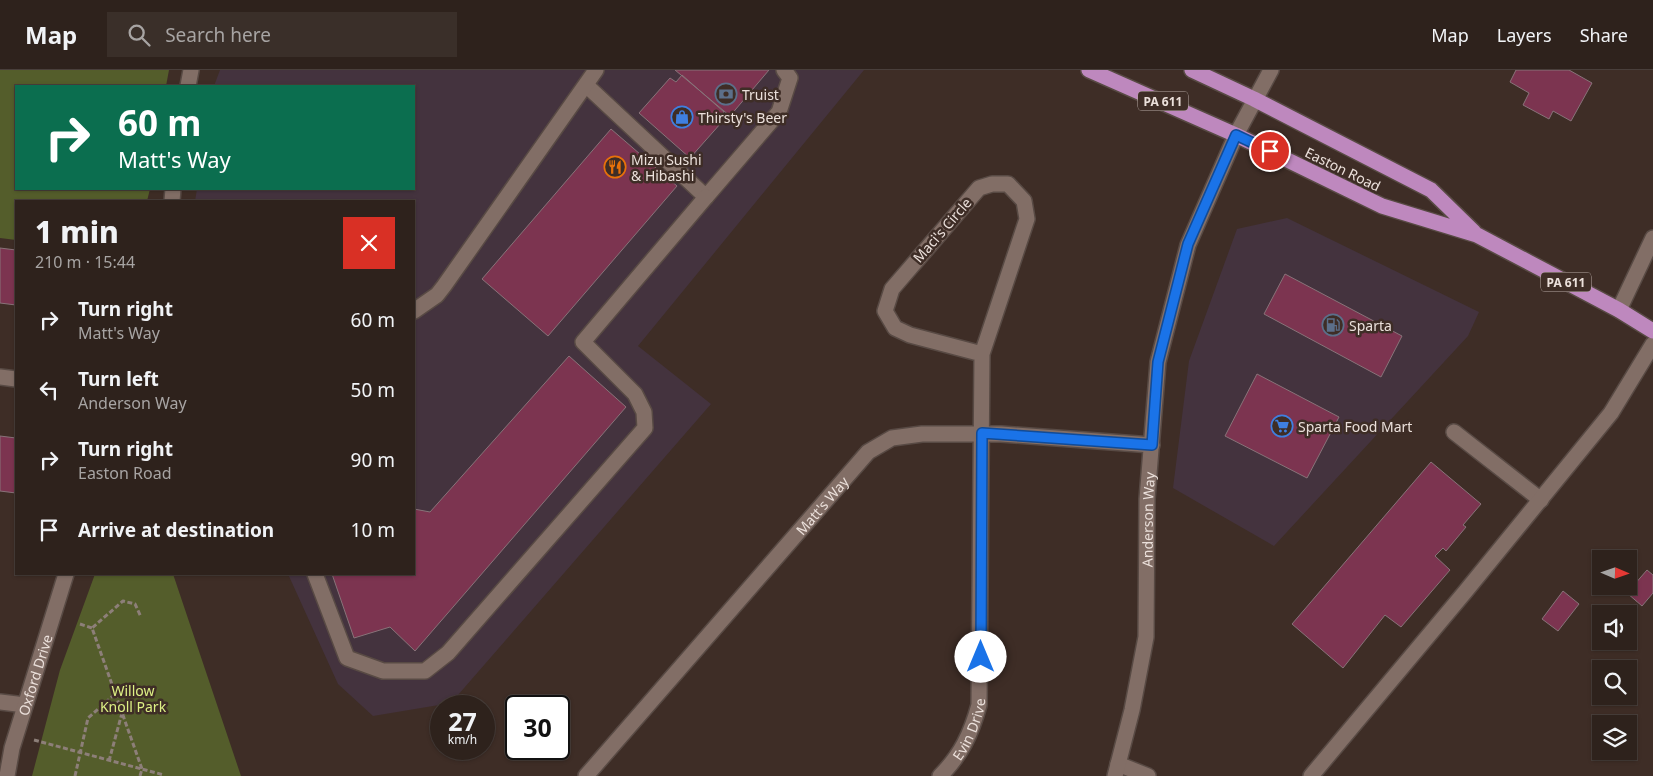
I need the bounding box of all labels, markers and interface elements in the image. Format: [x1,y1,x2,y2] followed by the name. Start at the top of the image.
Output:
[107,12,457,57] search box
[25,18,77,51] text: Map
[125,21,153,49] icon: search
[165,22,271,48] text: Search here
[1431,23,1469,47] text: Map
[1497,23,1552,47] text: Layers
[1580,23,1628,47] text: Share
[714,82,738,106] bank icon: Truist
[742,85,779,104] place label: Truist
[1138,92,1188,110] road number: PA 611
[118,99,201,146] text: 60 m
[35,105,100,170] icon: right
[670,105,694,129] shop icon: Thirsty's Beer
[698,108,787,127] place label: Thirsty's Beer
[1249,130,1291,172] pin
[1256,137,1284,165] icon: arrive
[1302,143,1384,195] street label: Easton Road
[118,144,231,174] text: Matt's Way
[631,150,702,185] place label: Mizu Sushi & Hibashi
[603,155,627,179] restaurant icon: Mizu Sushi & Hibashi
[909,193,976,266] street label: Maci's Circle
[35,211,119,252] text: 1 min
[343,217,395,269] button: close
[35,251,135,273] text: 210 m · 15:44
[1541,272,1591,292] road number: PA 611
[78,296,173,322] text: Turn right
[35,306,63,334] icon: right
[351,307,395,333] text: 60 m
[1321,313,1345,337] fuel station icon: Sparta
[1349,316,1392,335] place label: Sparta
[78,322,160,344] text: Matt's Way
[78,366,159,392] text: Turn left
[35,376,63,404] icon: left
[351,377,395,403] text: 50 m
[78,392,187,414] text: Anderson Way
[1270,414,1294,438] supermarket icon: Sparta Food Mart
[1298,417,1412,436] place label: Sparta Food Mart
[78,436,173,462] text: Turn right
[35,446,63,474] icon: right
[351,447,395,473] text: 90 m
[78,462,172,484] text: Easton Road
[1137,470,1159,567] street label: Anderson Way
[791,471,853,539] street label: Matt's Way
[35,516,63,544] icon: arrive
[78,517,274,543] text: Arrive at destination
[351,517,395,543] text: 10 m
[1592,550,1638,595] north arrow
[1592,550,1637,760] map controls
[1592,605,1637,650] button: sound
[954,630,1006,682] position arrow
[13,632,56,718] street label: Oxford Drive
[1592,660,1637,705] button: search
[100,681,167,716] park label: Willow Knoll Park
[505,695,570,760] speed limit sign: 30
[947,698,989,764] street label: Evin Drive
[448,704,477,738] text: 27
[1592,715,1637,760] button: layers
[448,731,477,748] text: km/h

